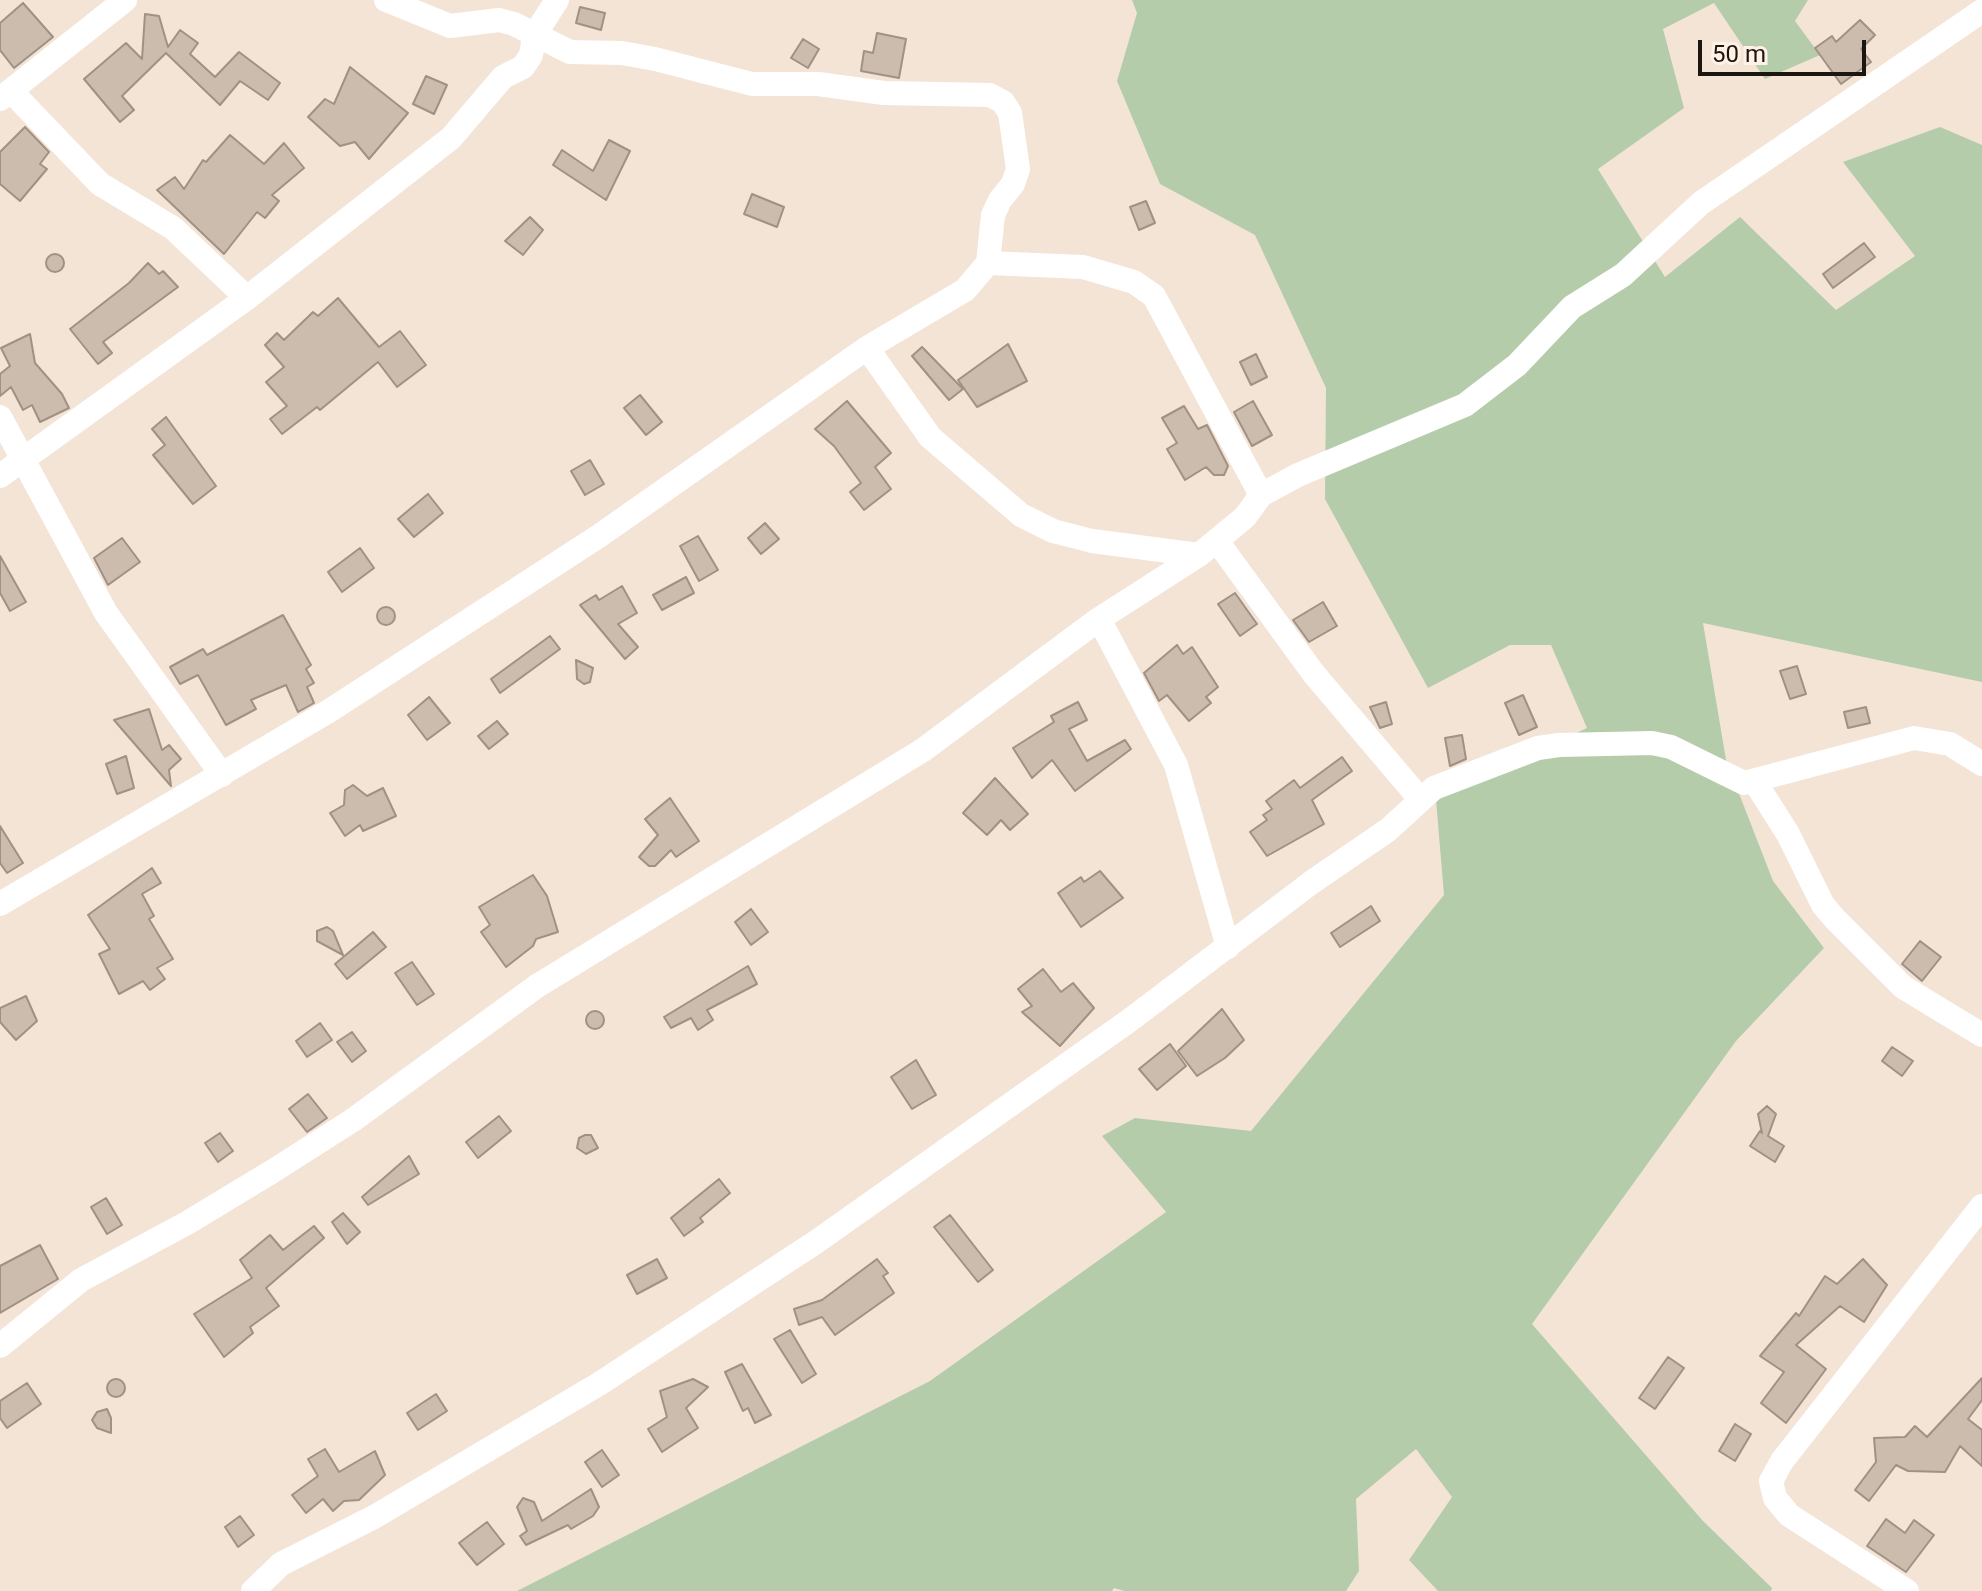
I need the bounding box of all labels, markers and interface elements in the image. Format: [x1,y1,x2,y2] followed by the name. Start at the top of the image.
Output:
[1702,24,1870,74] scale bar
[1712,40,1766,68] text: 50 m

